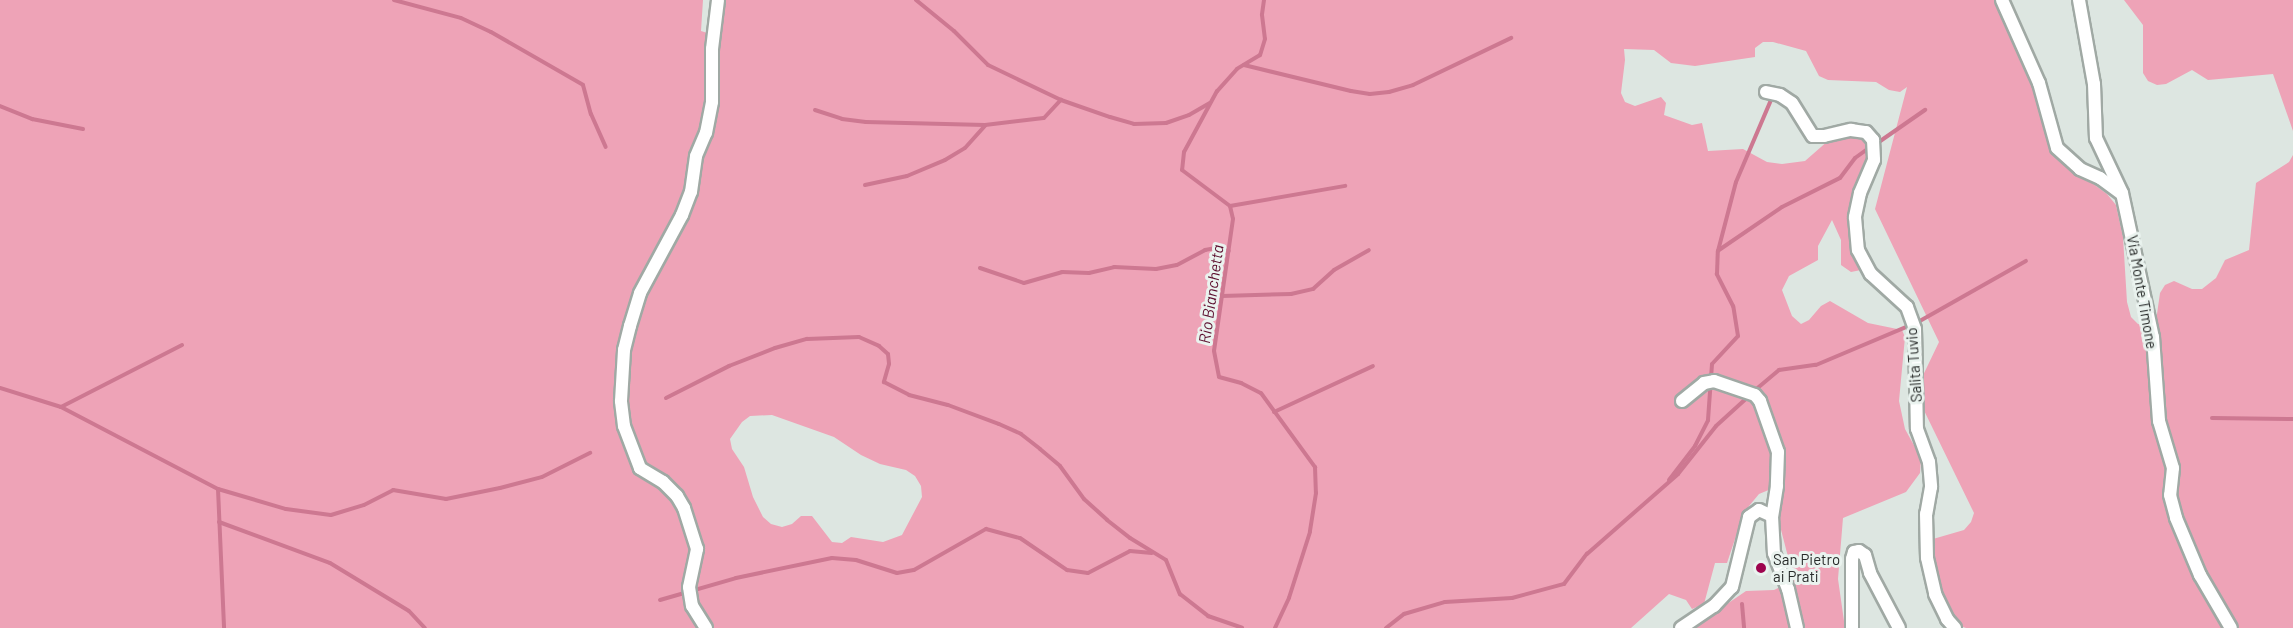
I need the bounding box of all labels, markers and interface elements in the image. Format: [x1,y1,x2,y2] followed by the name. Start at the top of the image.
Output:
[2123,234,2161,350] street label: Via Monte Timone
[1195,243,1227,345] water label: Rio Bianchetta
[1902,327,1926,403] street label: Salita Tuvio
[1773,550,1840,585] place label: San Pietro ai Prati
[1754,561,1768,575] marker: San Pietro ai Prati

